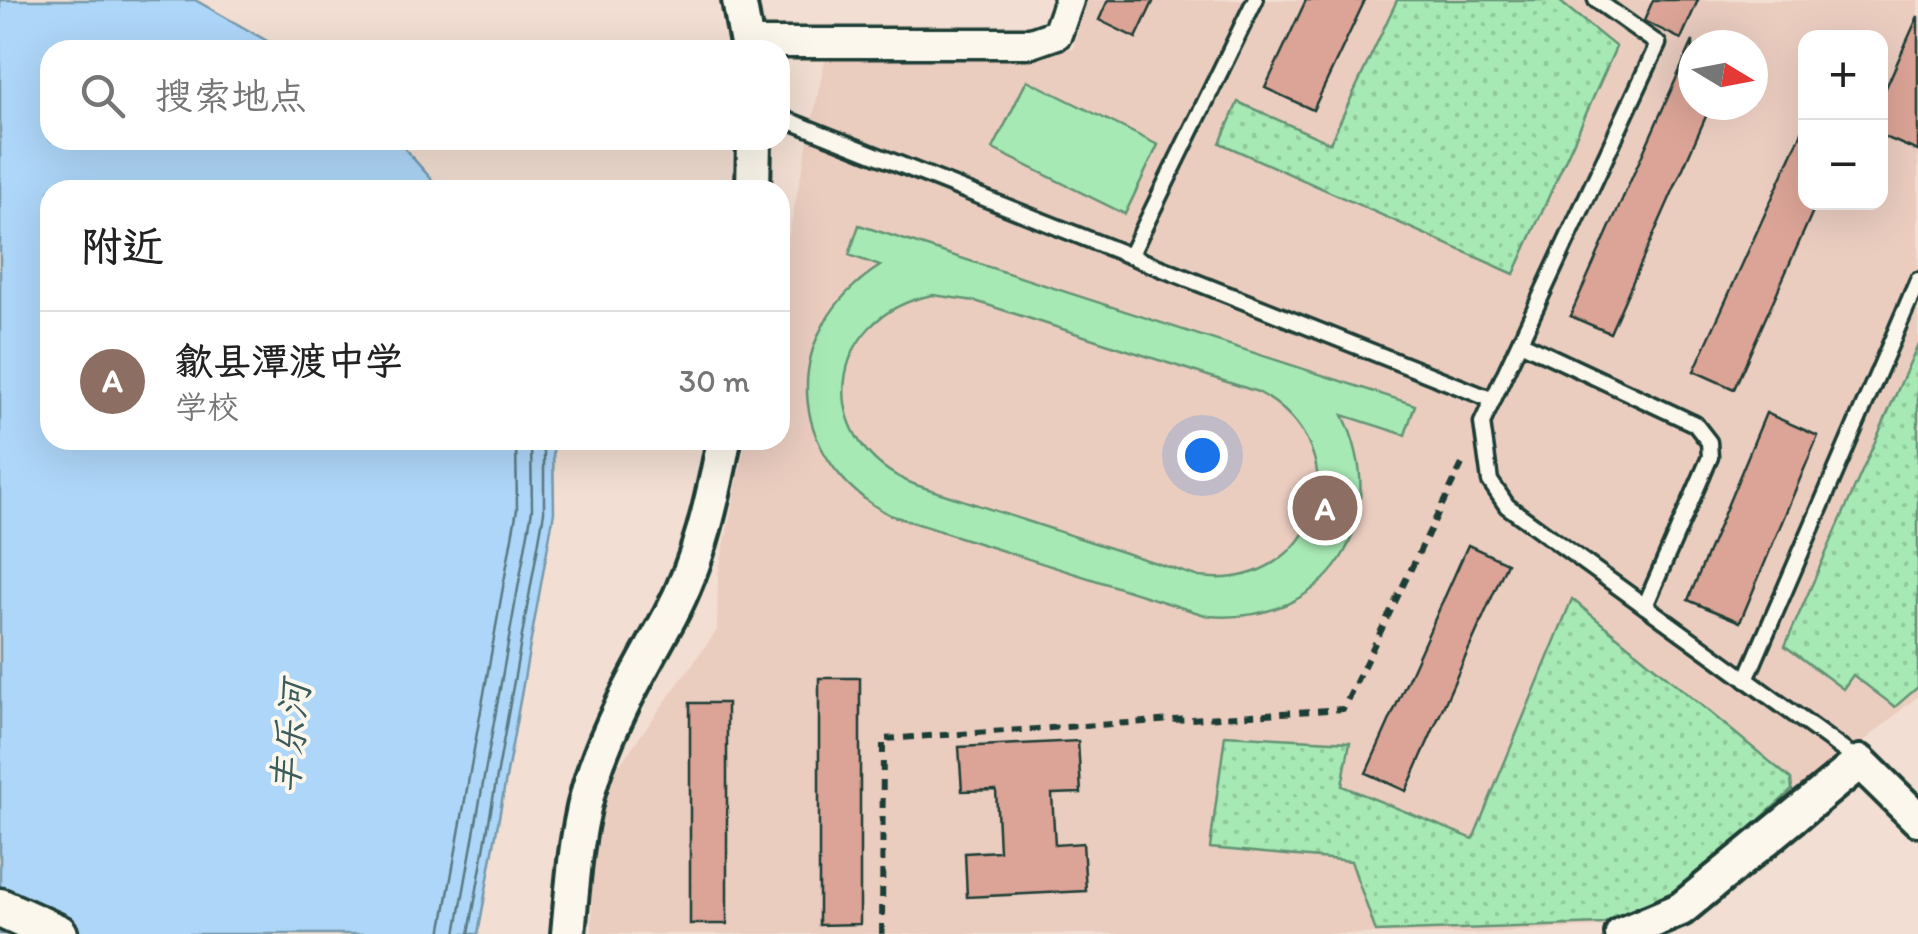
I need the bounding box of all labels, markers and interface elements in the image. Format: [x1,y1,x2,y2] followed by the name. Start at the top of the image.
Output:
[1678,30,1768,120] north arrow
[1798,30,1888,210] map controls
[1798,30,1888,120] button: +
[40,40,790,150] search box
[75,68,130,123] icon: search
[155,73,307,119] text: 搜索地点
[1798,120,1888,210] button: −
[80,221,164,272] text: 附近
[175,338,403,384] text: 歙县潭渡中学
[102,362,123,400] text: A
[679,362,750,400] text: 30 m
[175,388,239,426] text: 学校
[1177,430,1228,481] your location
[1292,470,1358,546] pin: A
[261,673,319,797] water label: 丰乐河

